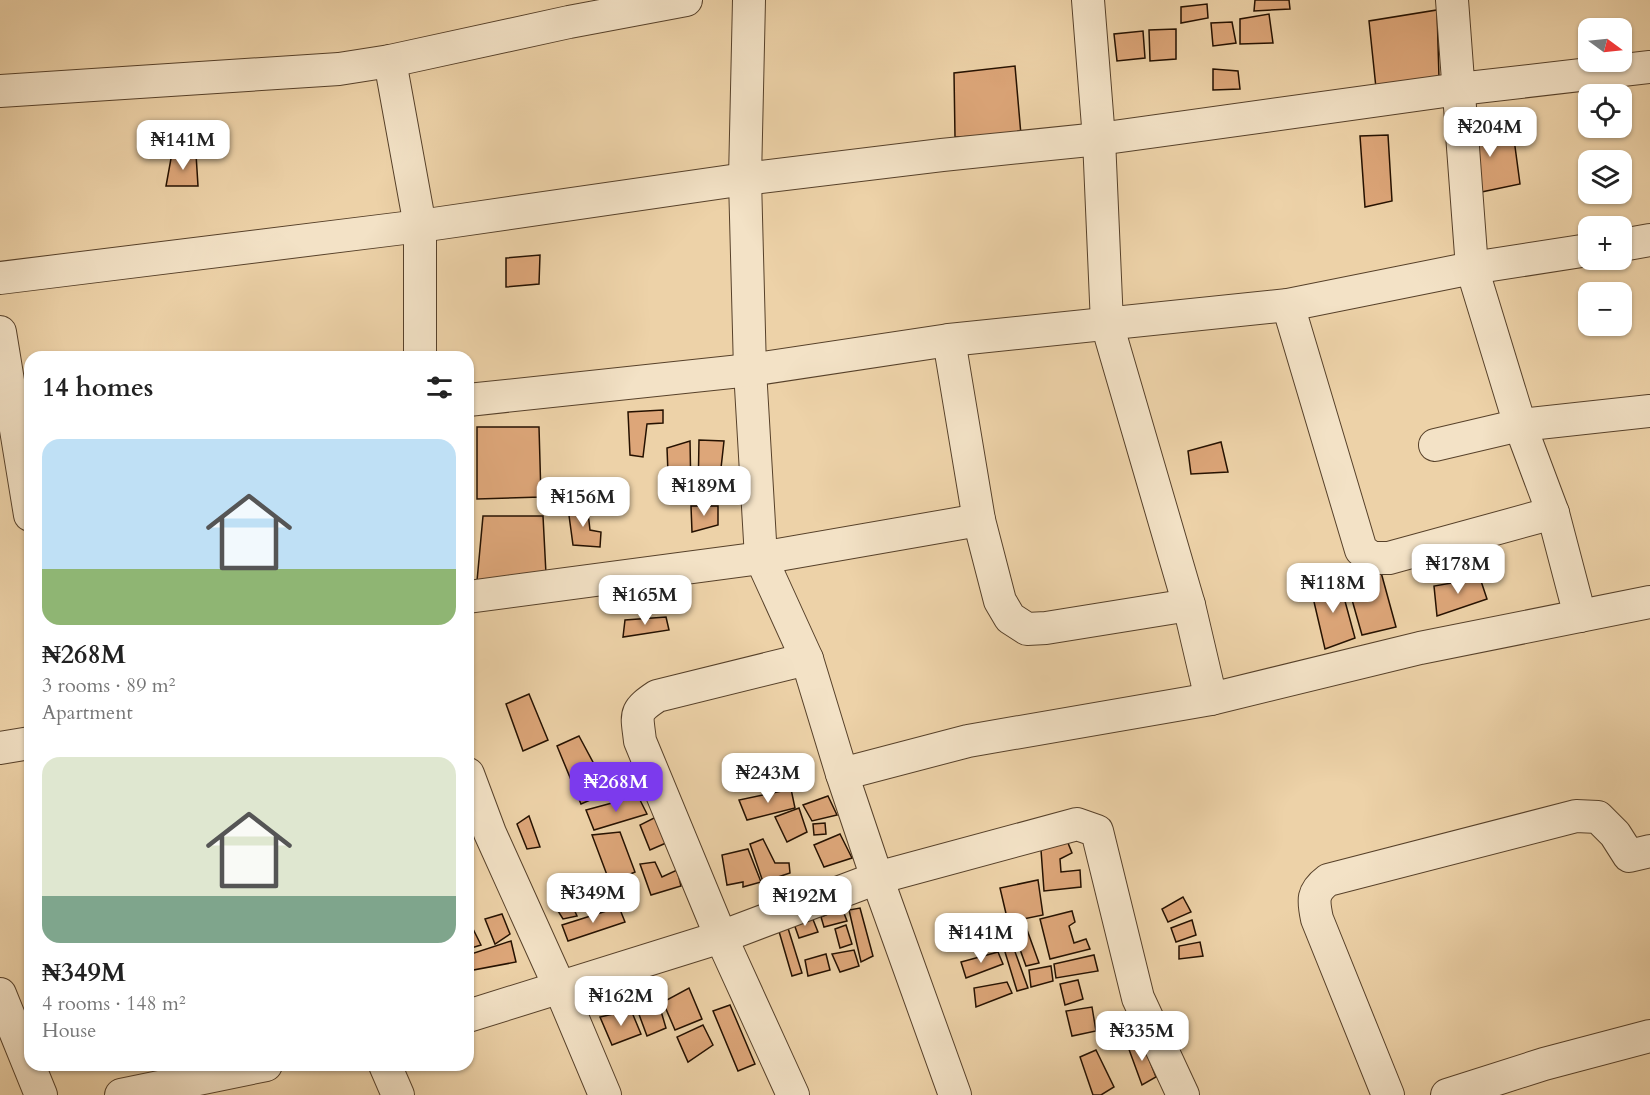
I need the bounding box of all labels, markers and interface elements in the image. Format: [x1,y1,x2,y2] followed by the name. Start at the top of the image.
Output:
[1578,18,1632,72] north arrow
[1578,18,1632,336] map controls
[1578,84,1632,138] button: locate
[1448,107,1532,158] pin: ₦204M
[1458,113,1522,140] text: ₦204M
[141,120,225,171] pin: ₦141M
[151,126,215,153] text: ₦141M
[1578,150,1632,204] button: layers
[1578,216,1632,270] button: +
[1578,282,1632,336] button: −
[42,370,153,405] text: 14 homes
[423,371,456,404] icon: filters
[662,466,746,517] pin: ₦189M
[672,472,736,499] text: ₦189M
[541,477,625,528] pin: ₦156M
[195,478,303,586] icon: home
[551,483,615,510] text: ₦156M
[1416,544,1500,595] pin: ₦178M
[1426,550,1490,577] text: ₦178M
[1291,563,1375,614] pin: ₦118M
[1301,569,1365,596] text: ₦118M
[603,575,687,626] pin: ₦165M
[613,581,677,608] text: ₦165M
[42,637,126,672] text: ₦268M
[42,672,175,699] text: 3 rooms · 89 m²
[42,699,133,726] text: Apartment
[726,753,810,804] pin: ₦243M
[736,759,800,786] text: ₦243M
[574,762,658,813] pin: ₦268M
[584,768,648,795] text: ₦268M
[195,796,303,904] icon: home
[551,873,635,924] pin: ₦349M
[763,876,847,927] pin: ₦192M
[561,879,625,906] text: ₦349M
[773,882,837,909] text: ₦192M
[939,913,1023,964] pin: ₦141M
[949,919,1013,946] text: ₦141M
[42,955,126,990] text: ₦349M
[579,976,663,1027] pin: ₦162M
[589,982,653,1009] text: ₦162M
[42,990,186,1017] text: 4 rooms · 148 m²
[1100,1011,1184,1062] pin: ₦335M
[42,1017,96,1044] text: House
[1110,1017,1174,1044] text: ₦335M

